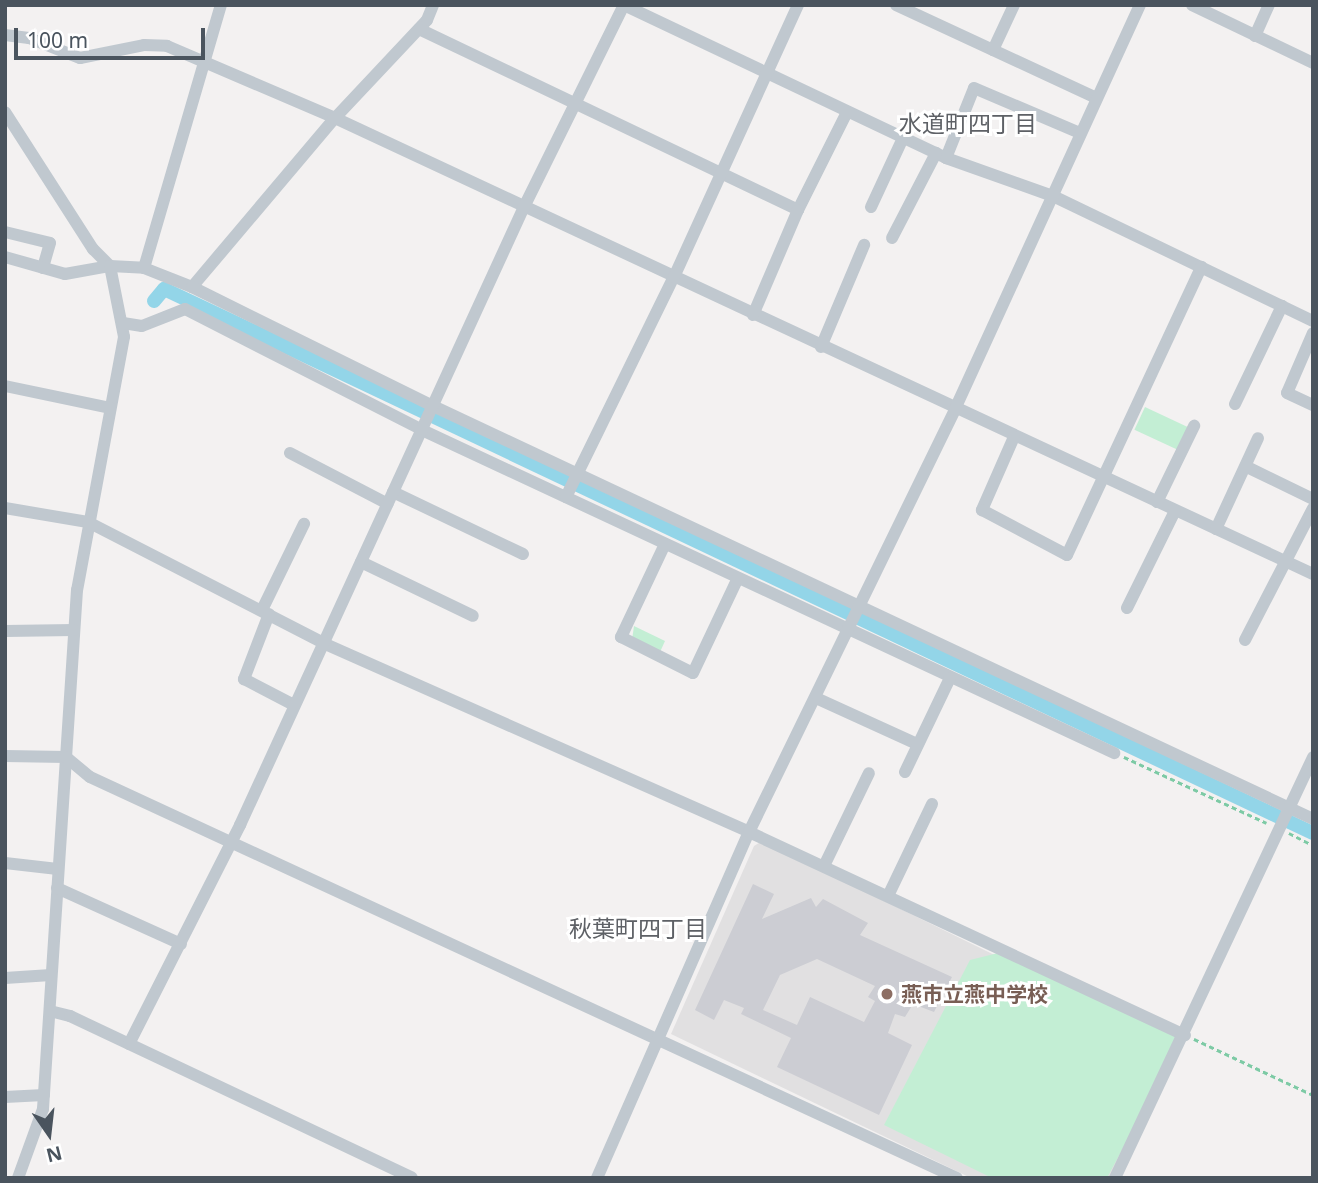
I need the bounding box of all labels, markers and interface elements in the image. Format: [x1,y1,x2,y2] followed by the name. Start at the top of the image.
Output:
[18,14,208,58] scale bar
[27,26,88,54] text: 100 m
[899,109,1037,137] district label: 水道町四丁目
[569,914,707,942] district label: 秋葉町四丁目
[901,981,1048,1007] place label: 燕市立燕中学校
[879,986,895,1002] marker: 燕市立燕中学校
[14,1099,84,1169] north arrow
[43,1140,65,1169] text: N

